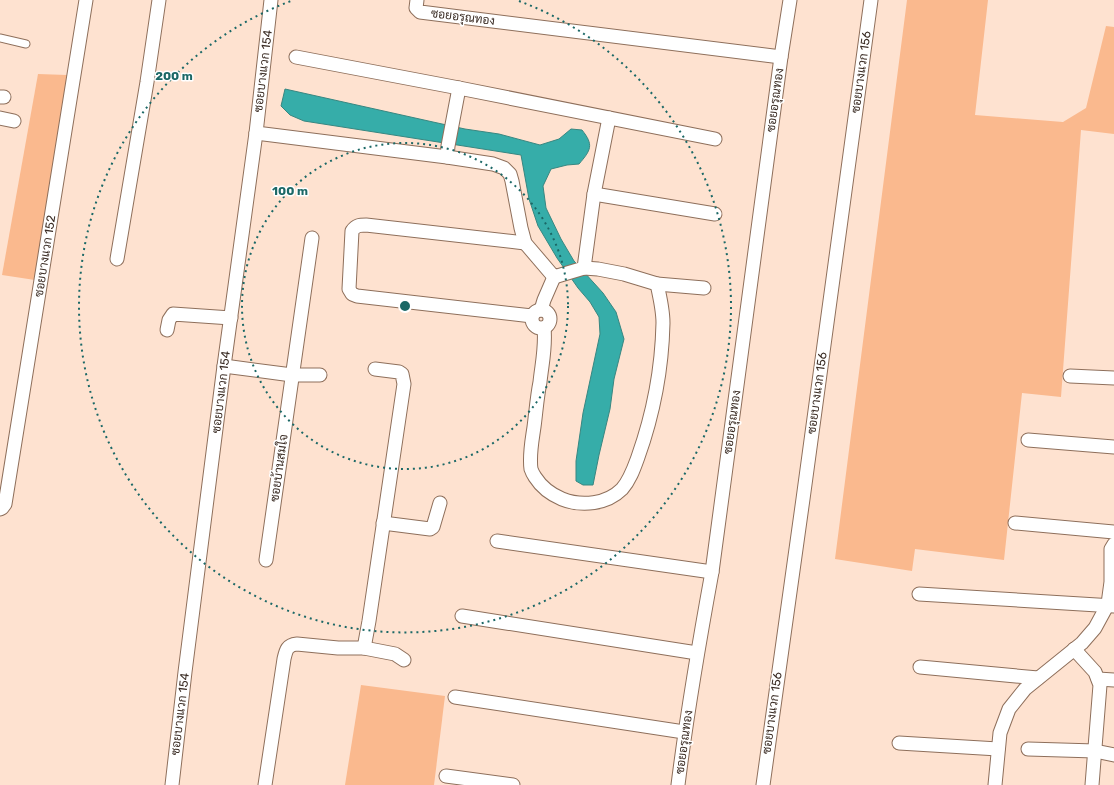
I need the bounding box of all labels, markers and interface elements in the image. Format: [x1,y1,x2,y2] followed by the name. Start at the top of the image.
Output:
[430,6,496,30] street label: ซอยอรุณทอง
[251,28,275,113] street label: ซอยบางแวก 154
[848,30,874,114] street label: ซอยบางแวก 156
[764,67,788,133] street label: ซอยอรุณทอง
[155,69,193,83] text: 200 m
[272,184,308,198] text: 100 m
[32,214,58,298] street label: ซอยบางแวก 152
[398,299,412,313] centre of rings
[209,349,233,434] street label: ซอยบางแวก 154
[804,351,830,435] street label: ซอยบางแวก 156
[721,389,745,455] street label: ซอยอรุณทอง
[266,433,291,503] street label: ซอยบ้านสมใจ
[168,671,192,756] street label: ซอยบางแวก 154
[759,671,785,755] street label: ซอยบางแวก 156
[673,709,697,775] street label: ซอยอรุณทอง

